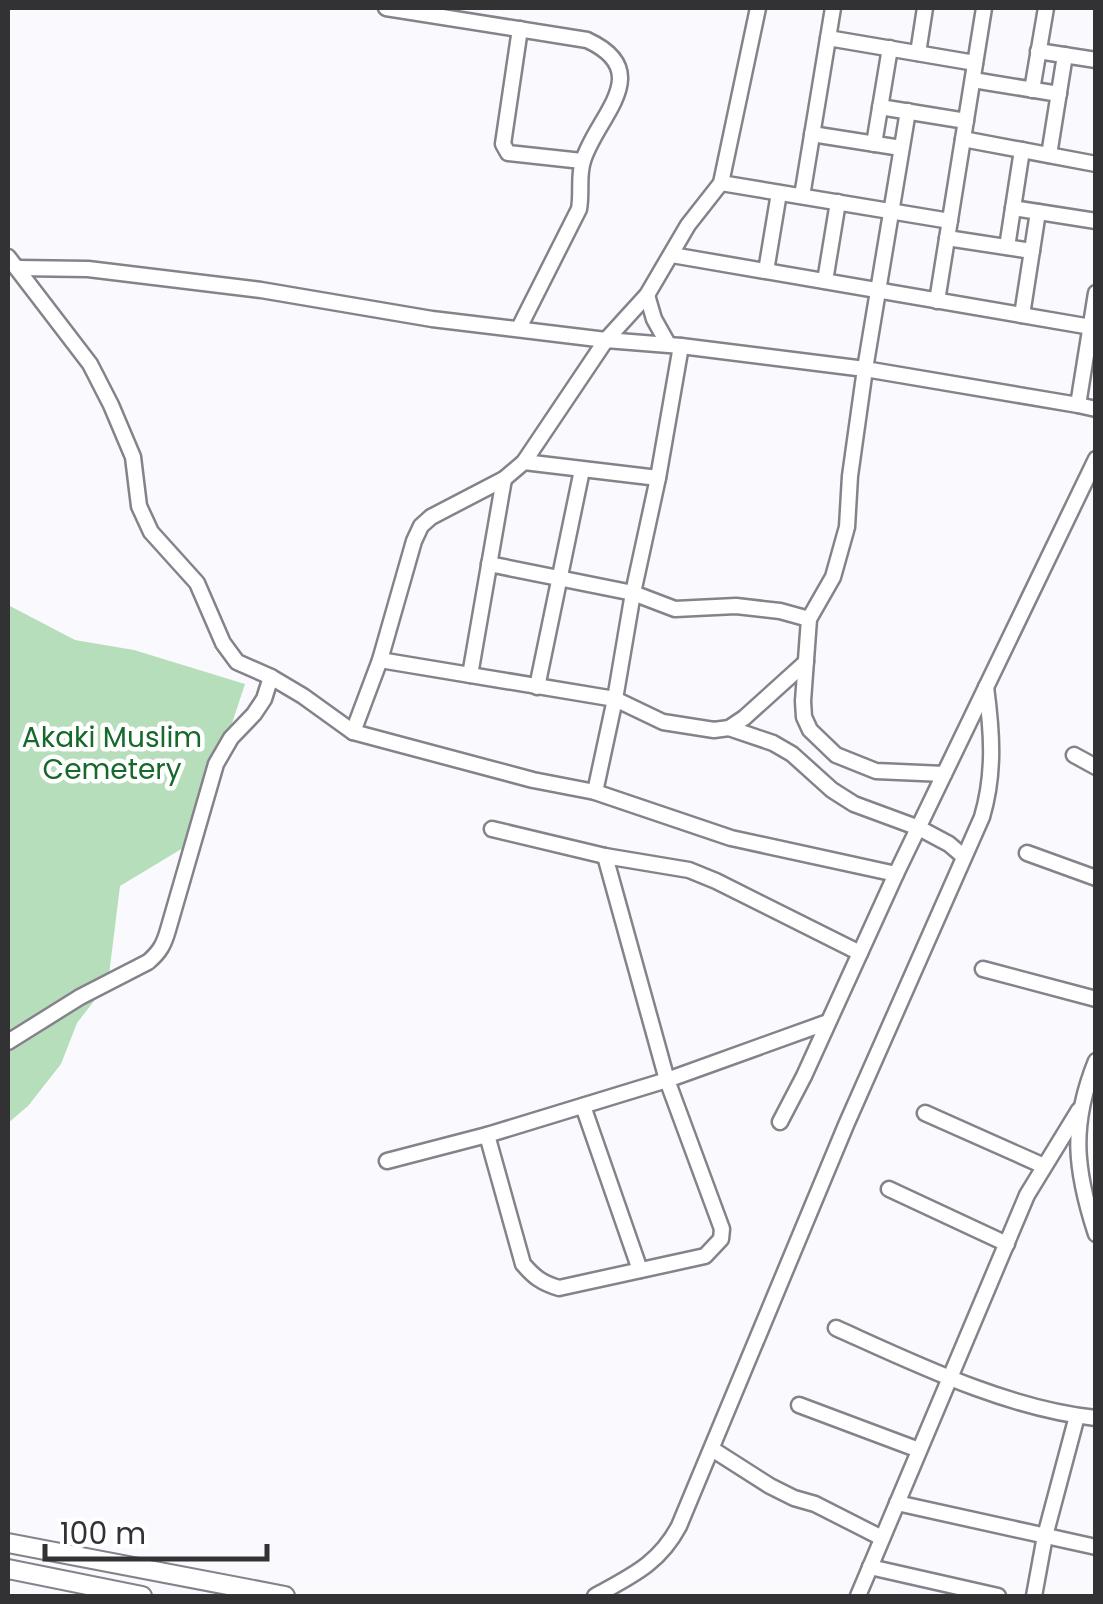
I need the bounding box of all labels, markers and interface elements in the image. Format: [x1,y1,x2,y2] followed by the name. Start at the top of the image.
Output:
[22,718,202,789] park label: Akaki Muslim Cemetery
[45,1499,268,1561] scale bar
[60,1512,146,1555] text: 100 m

